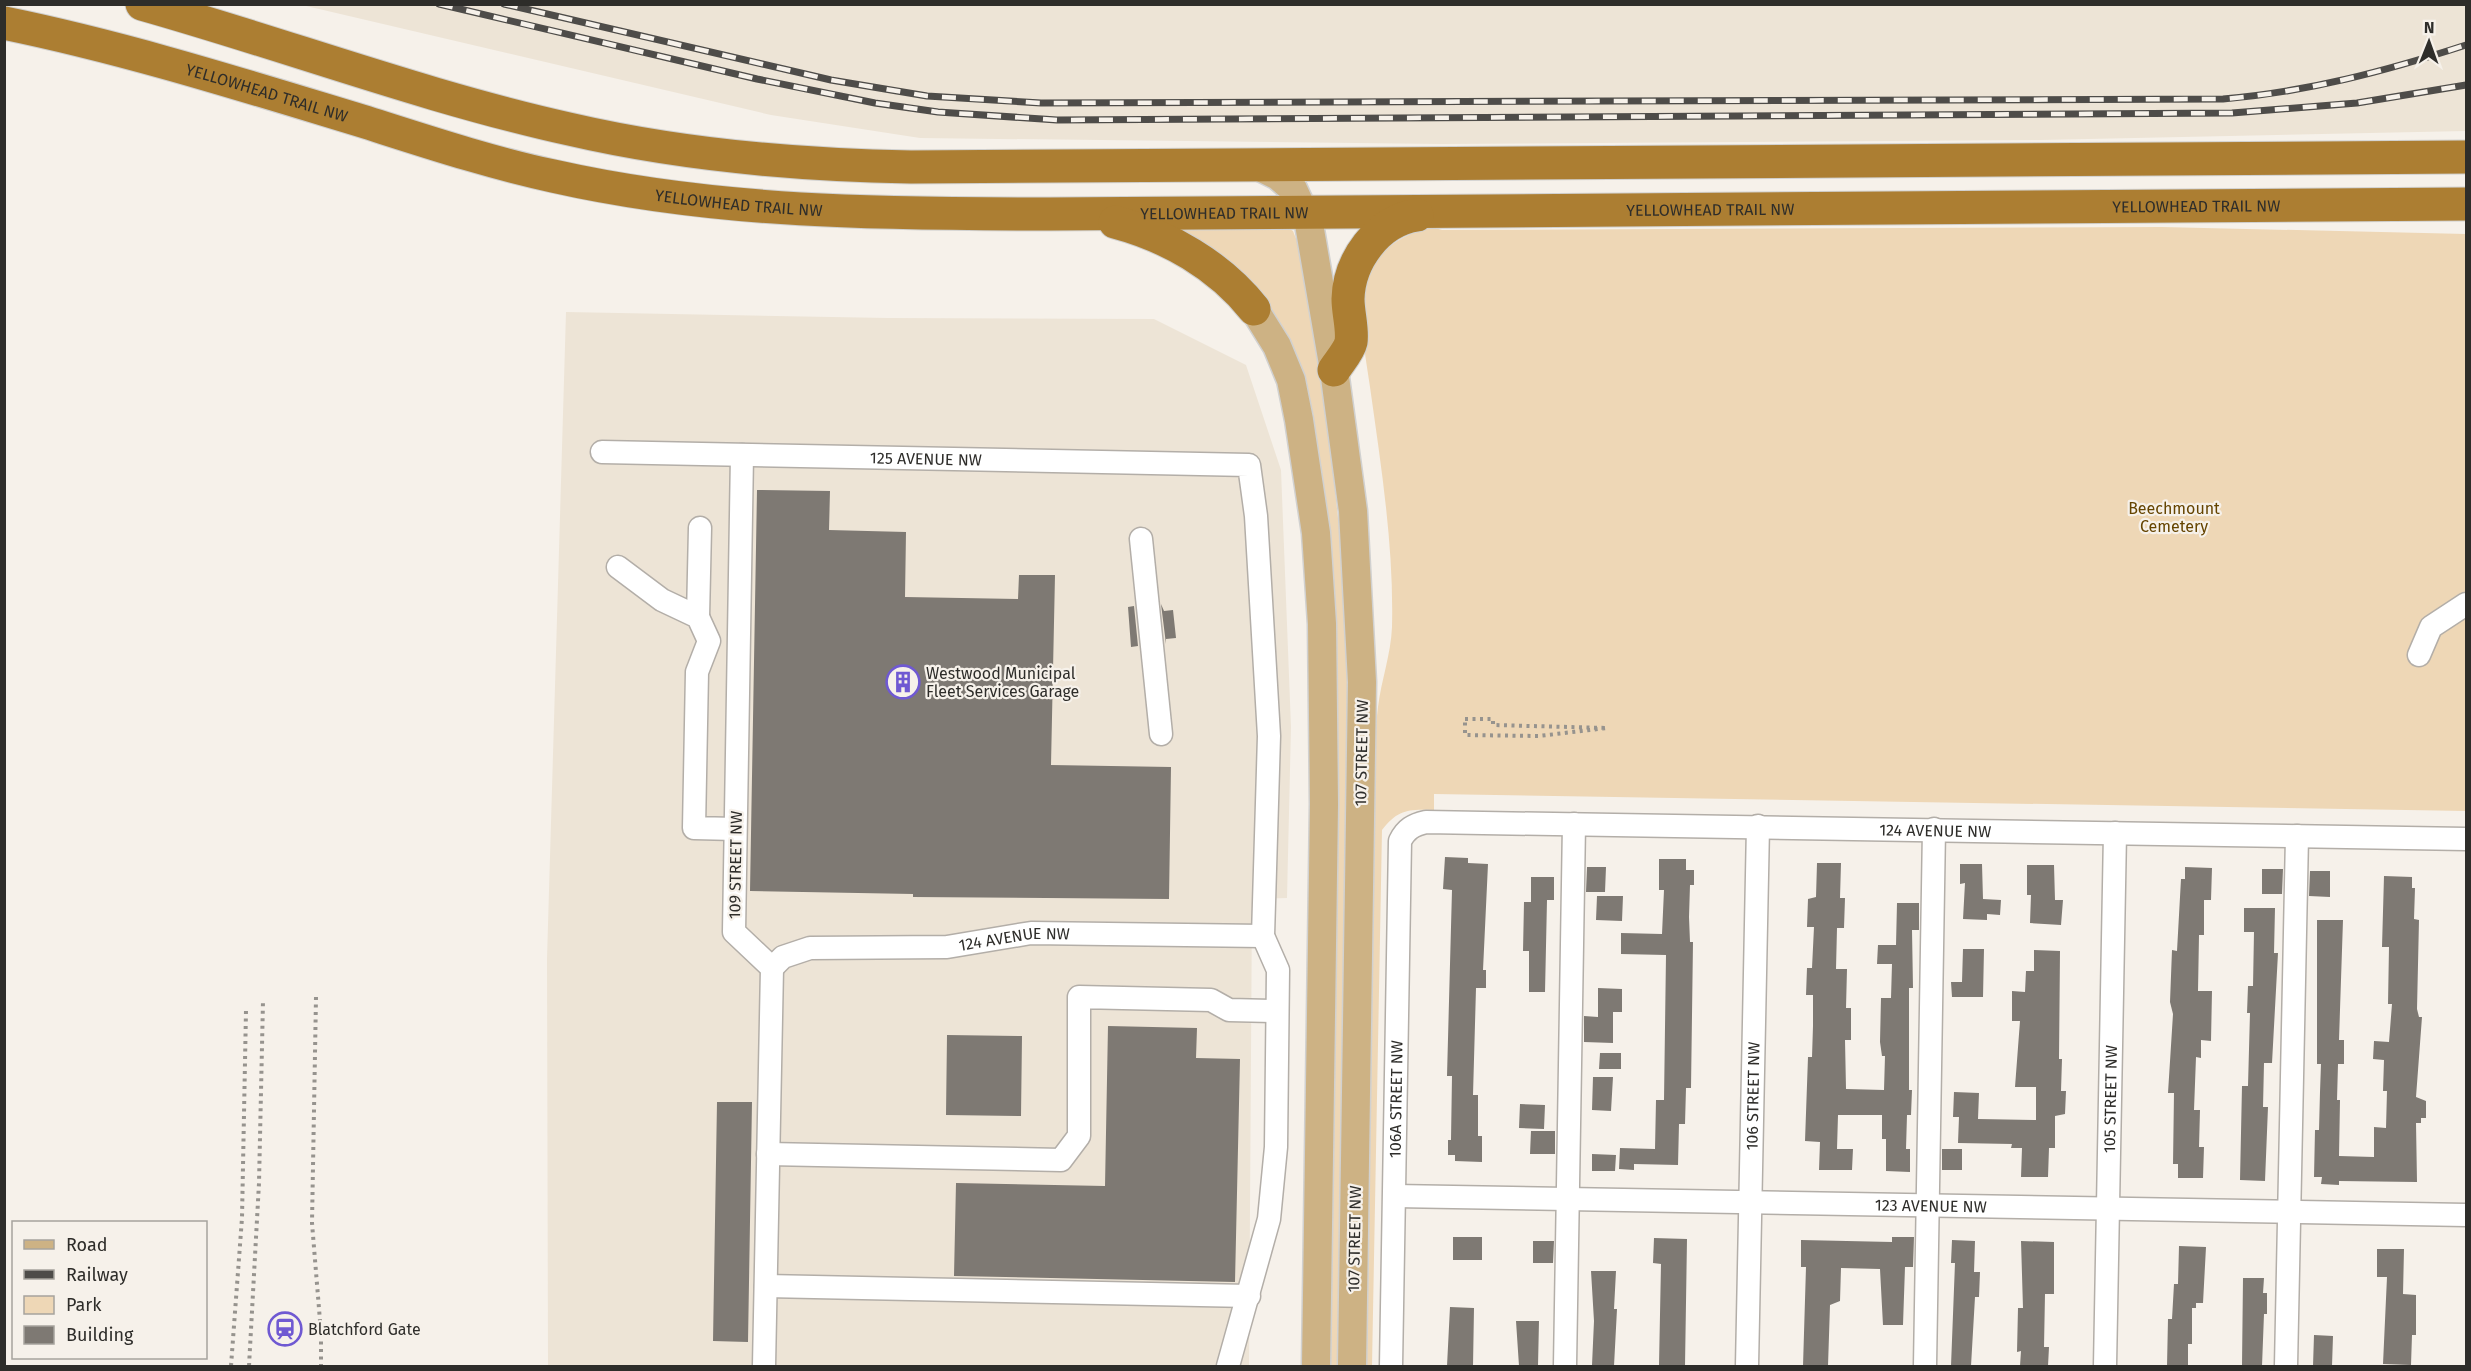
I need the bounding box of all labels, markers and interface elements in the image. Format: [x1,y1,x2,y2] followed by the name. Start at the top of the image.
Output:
[2399,12,2459,72] north arrow
[2424,18,2435,37] text: N
[183,60,350,126] street label: YELLOWHEAD TRAIL NW
[654,186,823,220] street label: YELLOWHEAD TRAIL NW
[2112,196,2281,216] street label: YELLOWHEAD TRAIL NW
[1626,200,1795,220] street label: YELLOWHEAD TRAIL NW
[1140,203,1309,223] street label: YELLOWHEAD TRAIL NW
[870,448,982,470] street label: 125 AVENUE NW
[2128,499,2220,536] park label: Beechmount Cemetery
[885,664,921,700] building icon: Westwood Municipal Fleet Services Garage
[926,664,1079,701] place label: Westwood Municipal Fleet Services Garage
[1351,699,1372,807] street label: 107 STREET NW
[725,811,746,919] street label: 109 STREET NW
[1879,820,1992,841] street label: 124 AVENUE NW
[957,924,1070,955] street label: 124 AVENUE NW
[1386,1040,1407,1158] street label: 106A STREET NW
[1742,1041,1764,1151] street label: 106 STREET NW
[2100,1045,2121,1153] street label: 105 STREET NW
[1344,1185,1365,1293] street label: 107 STREET NW
[1875,1196,1987,1216] street label: 123 AVENUE NW
[12,1221,207,1359] legend
[66,1234,108,1256] text: Road
[66,1264,128,1286] text: Railway
[66,1294,102,1316] text: Park
[267,1311,303,1347] station icon: Blatchford Gate
[308,1320,421,1339] place label: Blatchford Gate
[66,1324,134,1346] text: Building

